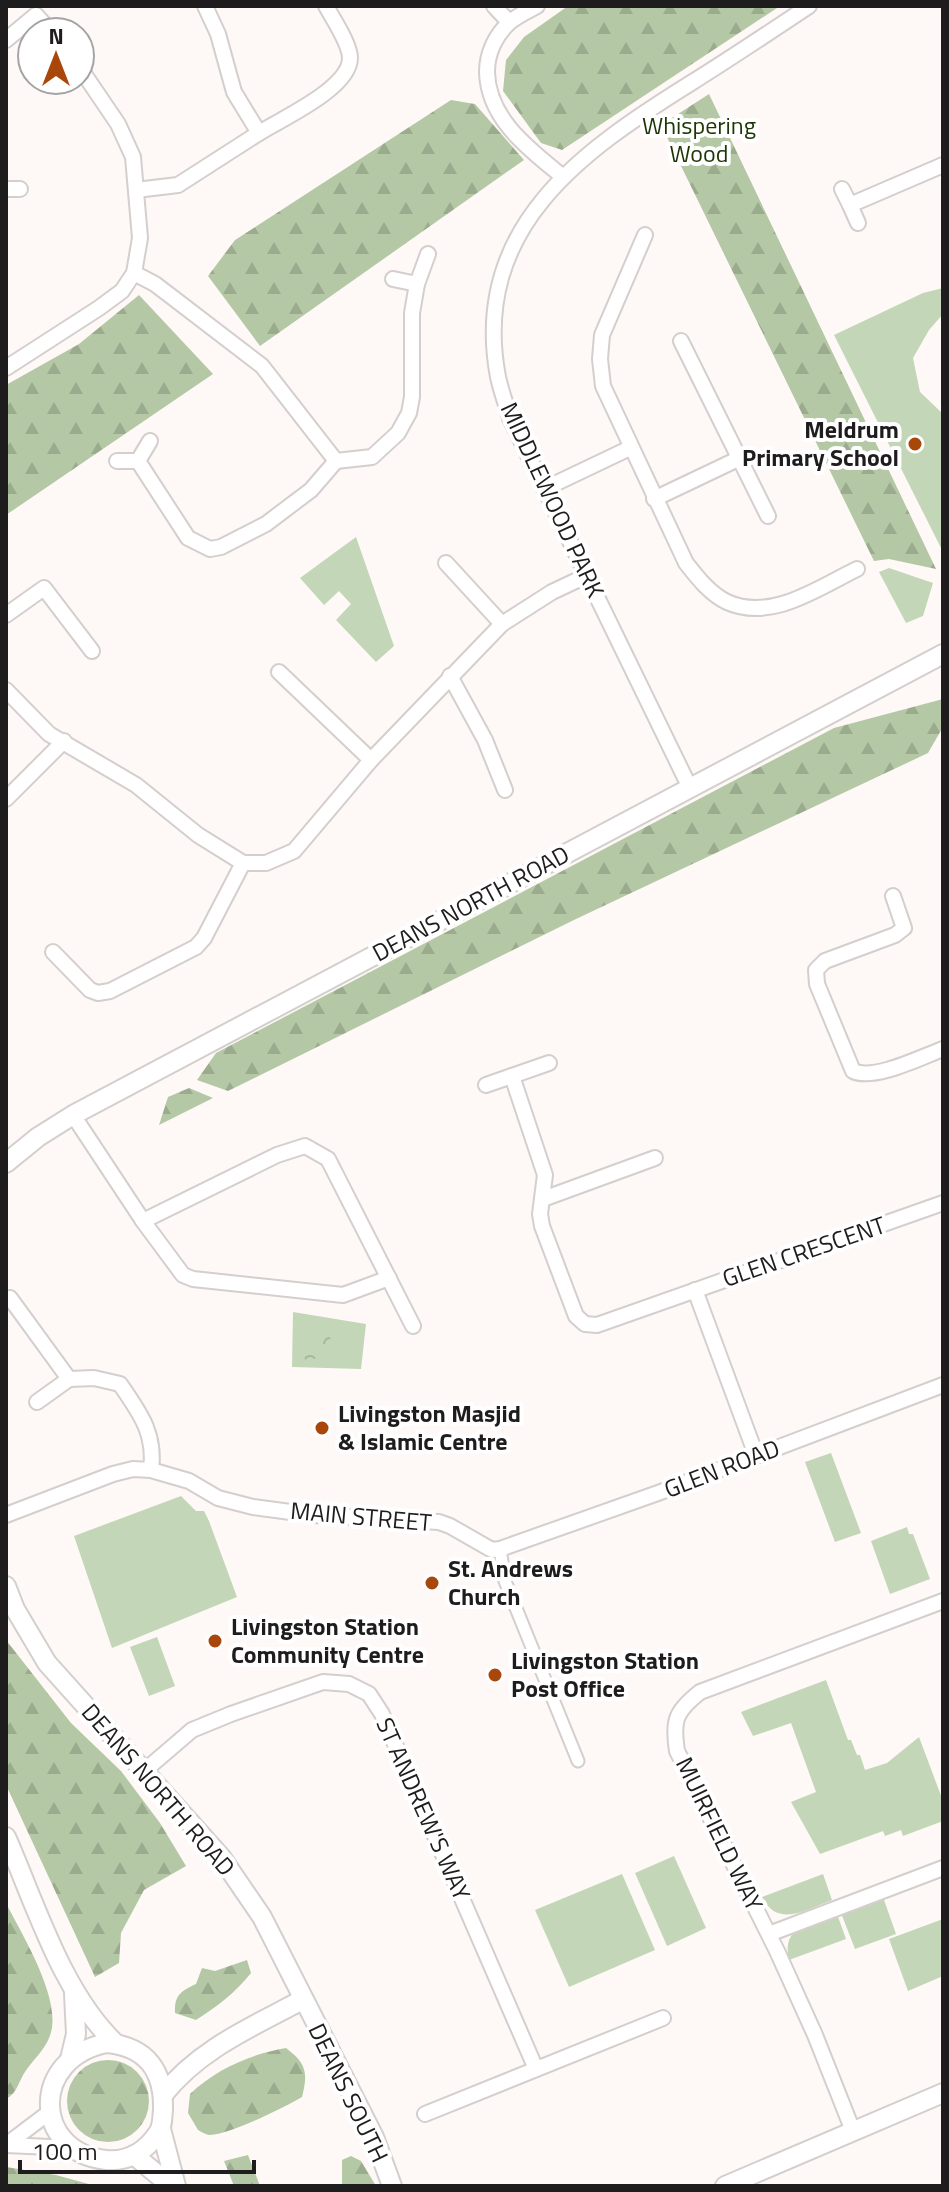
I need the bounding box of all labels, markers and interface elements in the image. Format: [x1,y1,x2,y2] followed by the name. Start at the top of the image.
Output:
[16,16,96,96] north arrow
[48,19,64,53] text: N
[642,107,756,171] park label: Whispering Wood
[492,396,614,603] street label: MIDDLEWOOD PARK
[742,411,899,475] place label: Meldrum Primary School
[906,435,924,453] marker: Meldrum Primary School
[366,836,575,970] street label: DEANS NORTH ROAD
[717,1206,890,1296] street label: GLEN CRESCENT
[338,1395,521,1459] place label: Livingston Masjid & Islamic Centre
[313,1419,331,1437] marker: Livingston Masjid & Islamic Centre
[659,1430,785,1507] street label: GLEN ROAD
[289,1492,433,1540] street label: MAIN STREET
[448,1550,573,1614] place label: St. Andrews Church
[423,1574,441,1592] marker: St. Andrews Church
[231,1608,424,1672] place label: Livingston Station Community Centre
[206,1632,224,1650] marker: Livingston Station Community Centre
[511,1642,699,1706] place label: Livingston Station Post Office
[486,1666,504,1684] marker: Livingston Station Post Office
[74,1695,244,1884] street label: DEANS NORTH ROAD
[368,1712,480,1906] street label: ST ANDREW'S WAY
[667,1751,773,1917] street label: MUIRFIELD WAY
[300,2017,398,2168] street label: DEANS SOUTH
[20,2124,254,2174] scale bar
[32,2133,98,2169] text: 100 m

